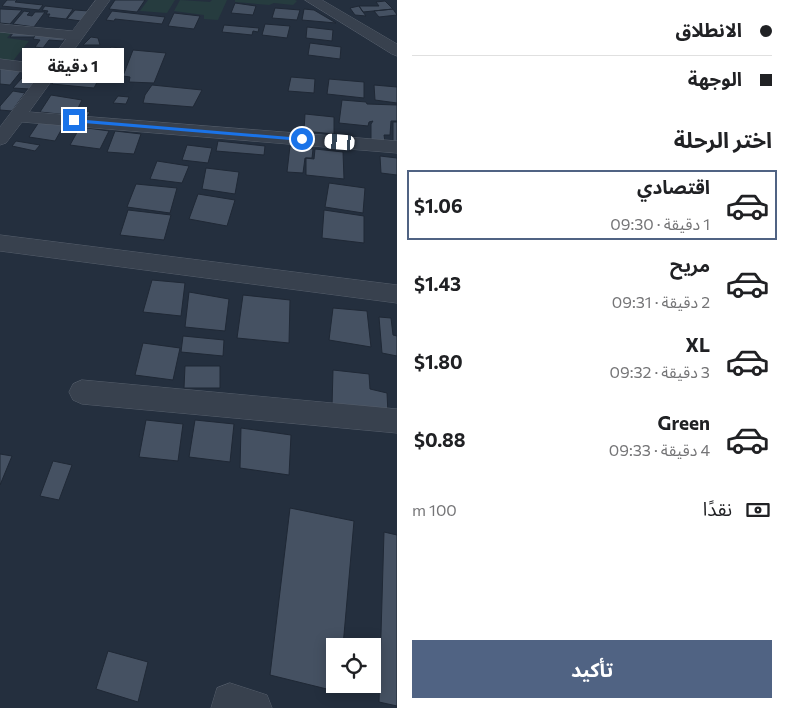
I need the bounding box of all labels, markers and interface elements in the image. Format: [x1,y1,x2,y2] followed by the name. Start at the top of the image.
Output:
[676,18,742,41] text: الانطلاق
[23,48,125,82] callout: 1 دقيقة
[48,56,98,75] text: 1 دقيقة
[688,67,742,90] text: الوجهة
[63,109,85,131] route end
[674,126,772,153] text: اختر الرحلة
[291,128,313,150] route start
[324,133,355,151] car
[637,175,710,198] text: اقتصادي
[725,183,770,228] icon: car
[414,194,463,217] text: $1.06
[610,214,710,233] text: 1 دقيقة · 09:30
[670,253,710,276] text: مريح
[725,261,770,306] icon: car
[414,272,461,295] text: $1.43
[612,292,710,311] text: 2 دقيقة · 09:31
[685,333,710,356] text: XL
[725,339,770,384] icon: car
[414,350,463,373] text: $1.80
[610,362,710,381] text: 3 دقيقة · 09:32
[658,411,710,434] text: Green
[725,417,770,462] icon: car
[414,428,466,451] text: $0.88
[609,440,710,459] text: 4 دقيقة · 09:33
[744,496,772,524] icon: cash
[703,497,732,520] text: نقدًا
[412,500,457,519] text: 100 m
[326,638,381,693] map controls
[326,638,381,693] button: locate
[412,640,772,698] button: تأكيد

